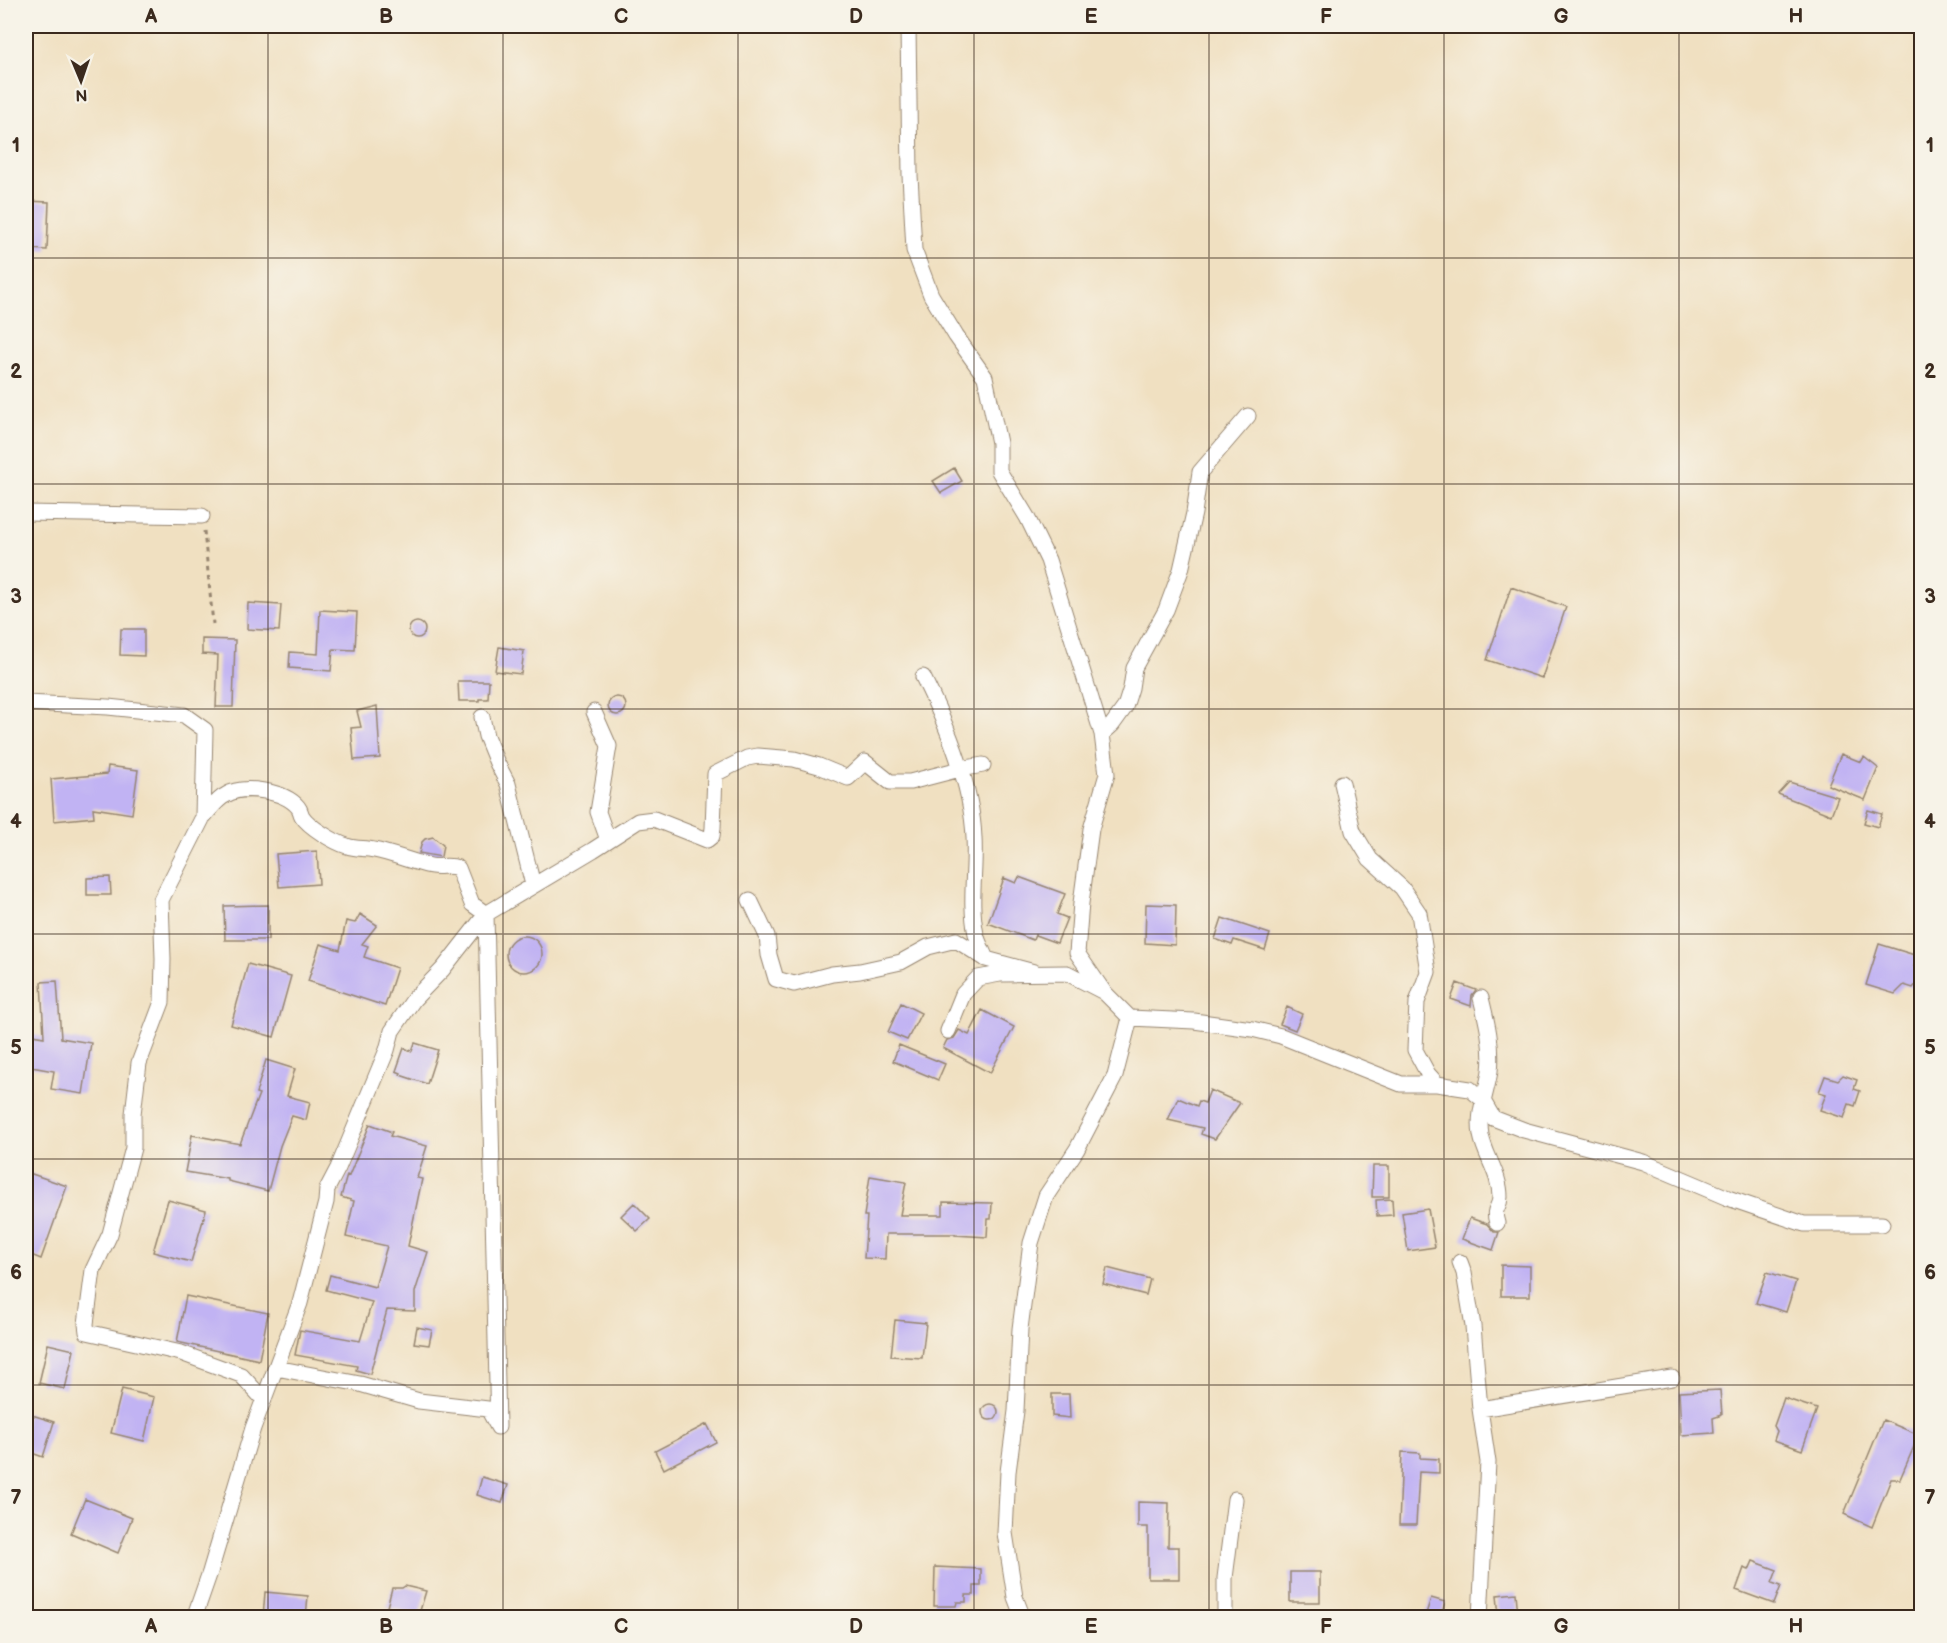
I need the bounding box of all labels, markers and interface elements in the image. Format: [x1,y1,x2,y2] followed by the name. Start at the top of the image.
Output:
[144,5,158,29] text: A
[379,5,393,29] text: B
[614,5,628,29] text: C
[849,5,863,29] text: D
[1085,5,1098,29] text: E
[1320,5,1332,29] text: F
[1554,5,1569,29] text: G
[1789,5,1803,29] text: H
[51,51,111,111] north arrow
[75,85,88,104] text: N
[12,134,20,158] text: 1
[1926,134,1934,158] text: 1
[10,360,22,384] text: 2
[1924,360,1936,384] text: 2
[10,585,22,609] text: 3
[1924,585,1936,609] text: 3
[10,810,22,834] text: 4
[1924,810,1936,834] text: 4
[10,1036,22,1060] text: 5
[1924,1036,1936,1060] text: 5
[10,1261,22,1285] text: 6
[1924,1261,1936,1285] text: 6
[10,1486,22,1510] text: 7
[1924,1486,1936,1510] text: 7
[144,1615,158,1639] text: A
[379,1615,393,1639] text: B
[614,1615,628,1639] text: C
[849,1615,863,1639] text: D
[1085,1615,1098,1639] text: E
[1320,1615,1332,1639] text: F
[1554,1615,1569,1639] text: G
[1789,1615,1803,1639] text: H

